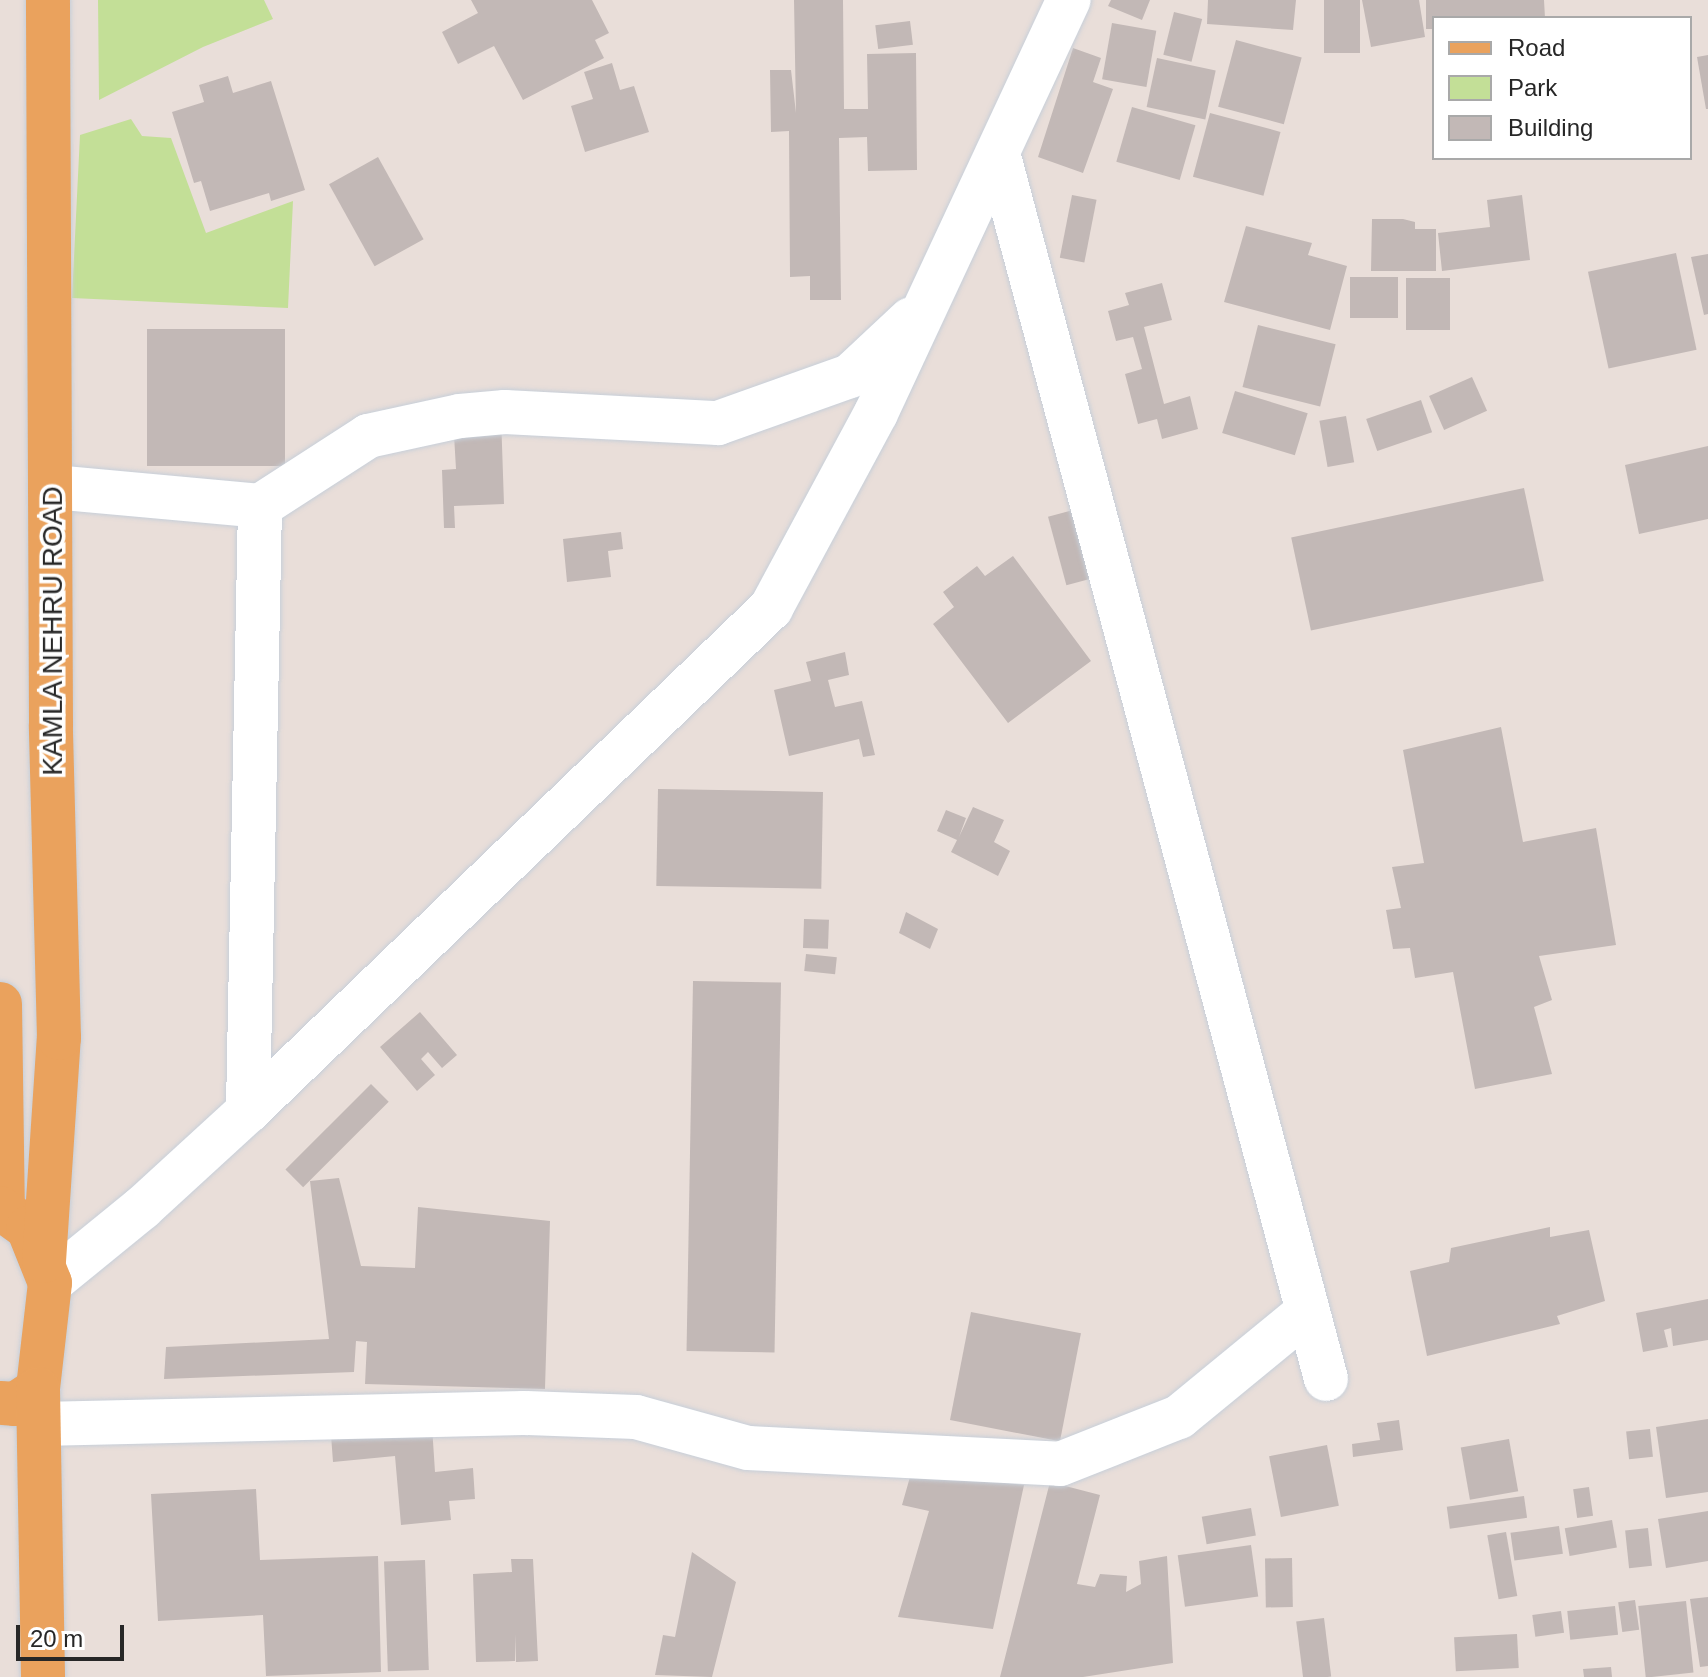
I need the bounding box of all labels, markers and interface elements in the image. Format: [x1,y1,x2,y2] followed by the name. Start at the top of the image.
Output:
[1432,16,1692,160] legend
[1508,34,1565,61] text: Road
[1508,74,1557,101] text: Park
[1508,114,1593,141] text: Building
[36,486,70,776] street label: KAMLA NEHRU ROAD
[20,1609,128,1659] scale bar
[30,1625,83,1652] text: 20 m

